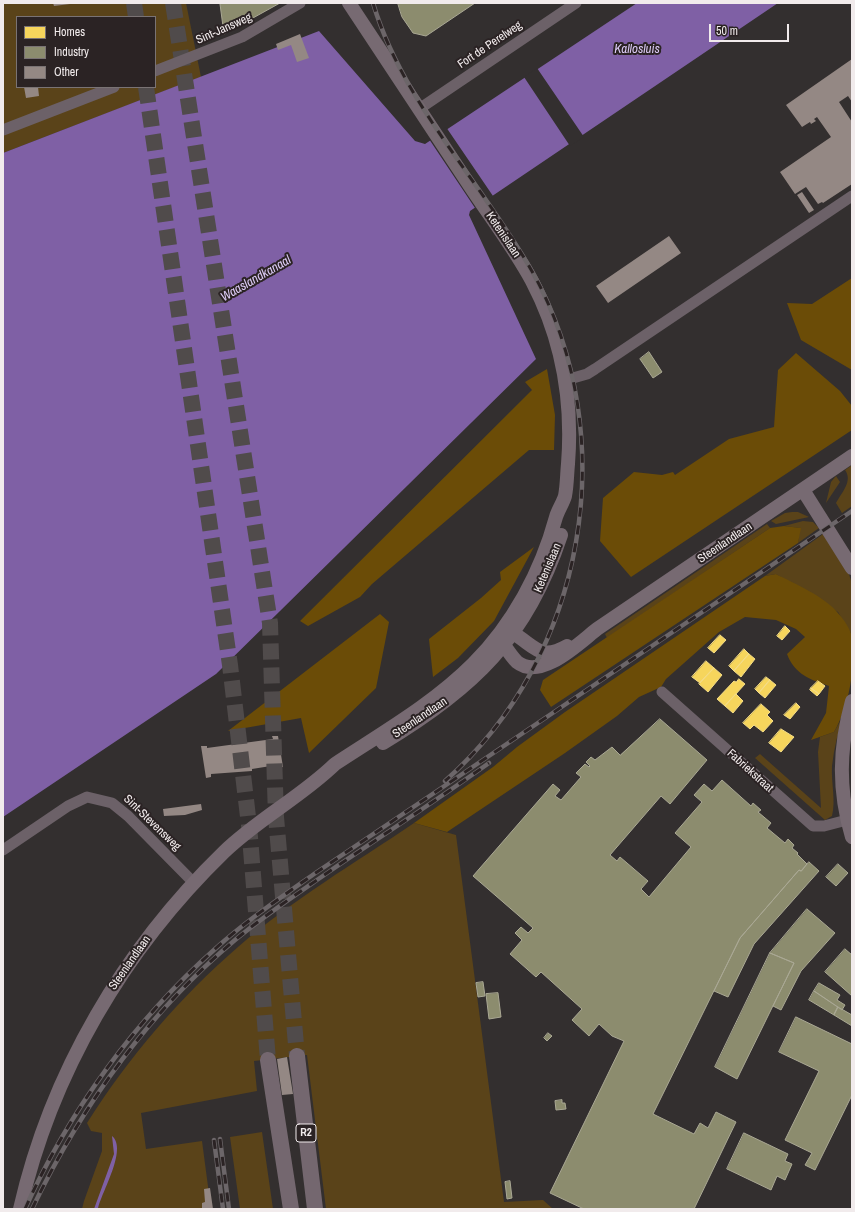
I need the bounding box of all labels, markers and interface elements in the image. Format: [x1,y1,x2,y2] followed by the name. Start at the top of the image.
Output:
[194,10,254,48] street label: Sint-Jansweg
[16,16,156,88] legend
[711,16,791,42] scale bar
[455,18,525,72] street label: Fort de Perelweg
[716,23,738,39] text: 50 m
[54,24,85,40] text: Homes
[614,42,660,58] water label: Kallosluis
[54,44,89,60] text: Industry
[54,64,79,80] text: Other
[482,209,524,261] street label: Ketenislaan
[218,253,294,305] water label: Waaslandkanaal
[695,519,755,567] street label: Steenlandlaan
[531,541,565,595] street label: Ketenislaan
[390,694,450,742] street label: Steenlandlaan
[724,746,776,796] street label: Fabriekstraat
[120,792,184,854] street label: Sint-Stevensweg
[106,933,154,993] street label: Steenlandlaan
[296,1124,316,1142] road number: R2

